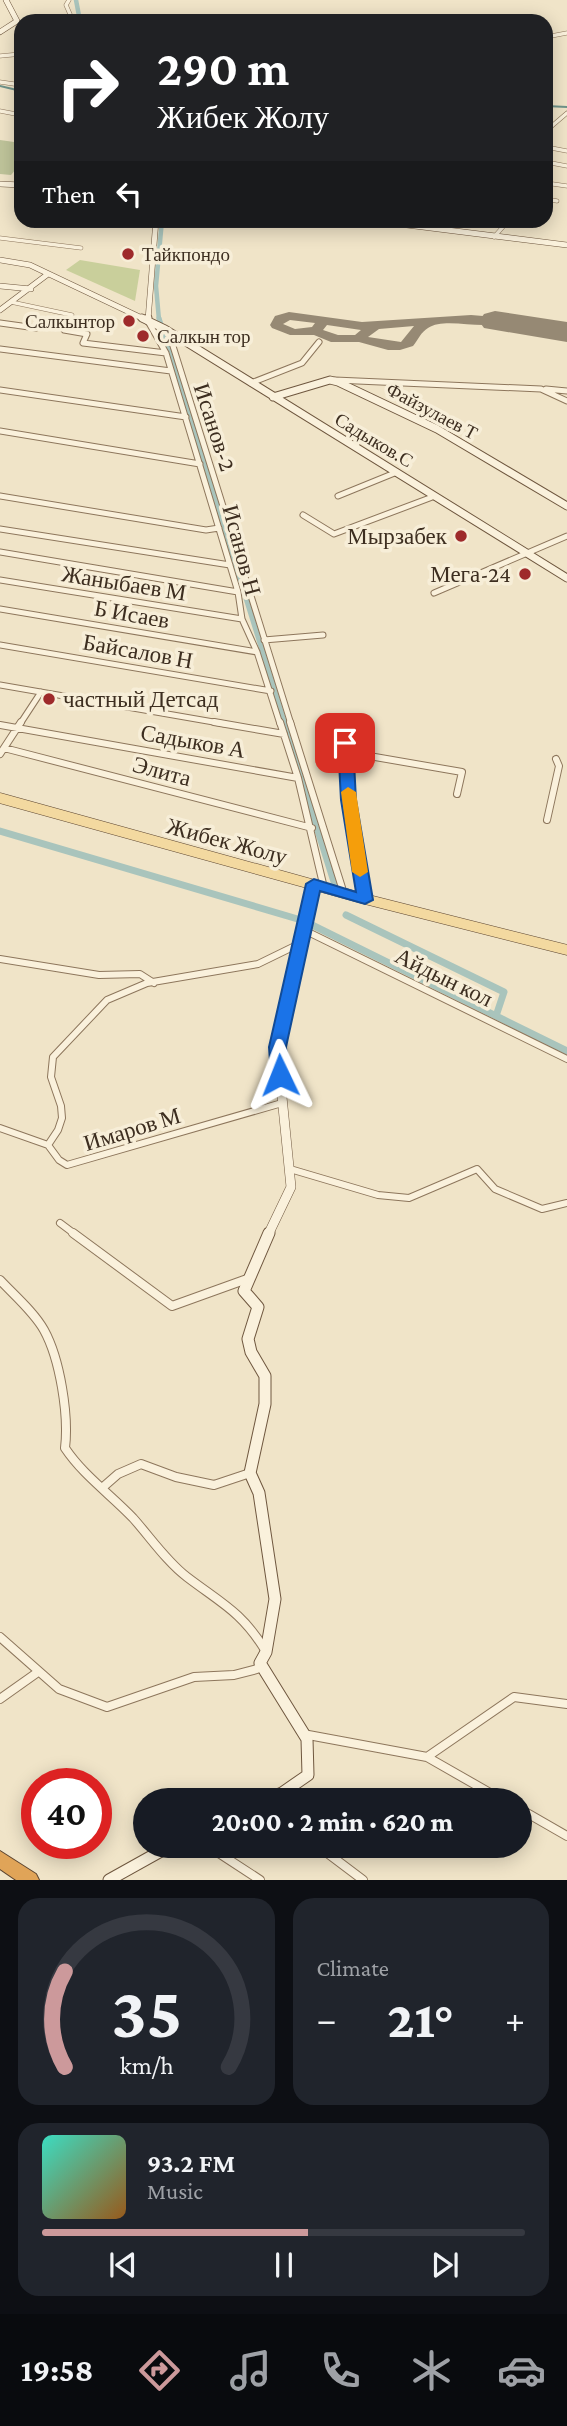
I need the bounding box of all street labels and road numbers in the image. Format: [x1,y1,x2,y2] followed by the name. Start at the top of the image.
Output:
[383,378,481,444] street label: Файзулаев Т
[189,380,241,474] street label: Исанов-2
[331,409,417,471] street label: Садыков.С
[217,502,267,598] street label: Исанов Н
[60,560,188,606] street label: Жаныбаев М
[92,595,172,633] street label: Б Исаев
[81,629,195,673] street label: Байсалов Н
[139,719,248,763] street label: Садыков А
[130,751,194,791] street label: Элита
[164,812,291,870] street label: Жибек Жолу
[391,942,497,1012] street label: Айдын кол
[80,1102,184,1156] street label: Имаров М

